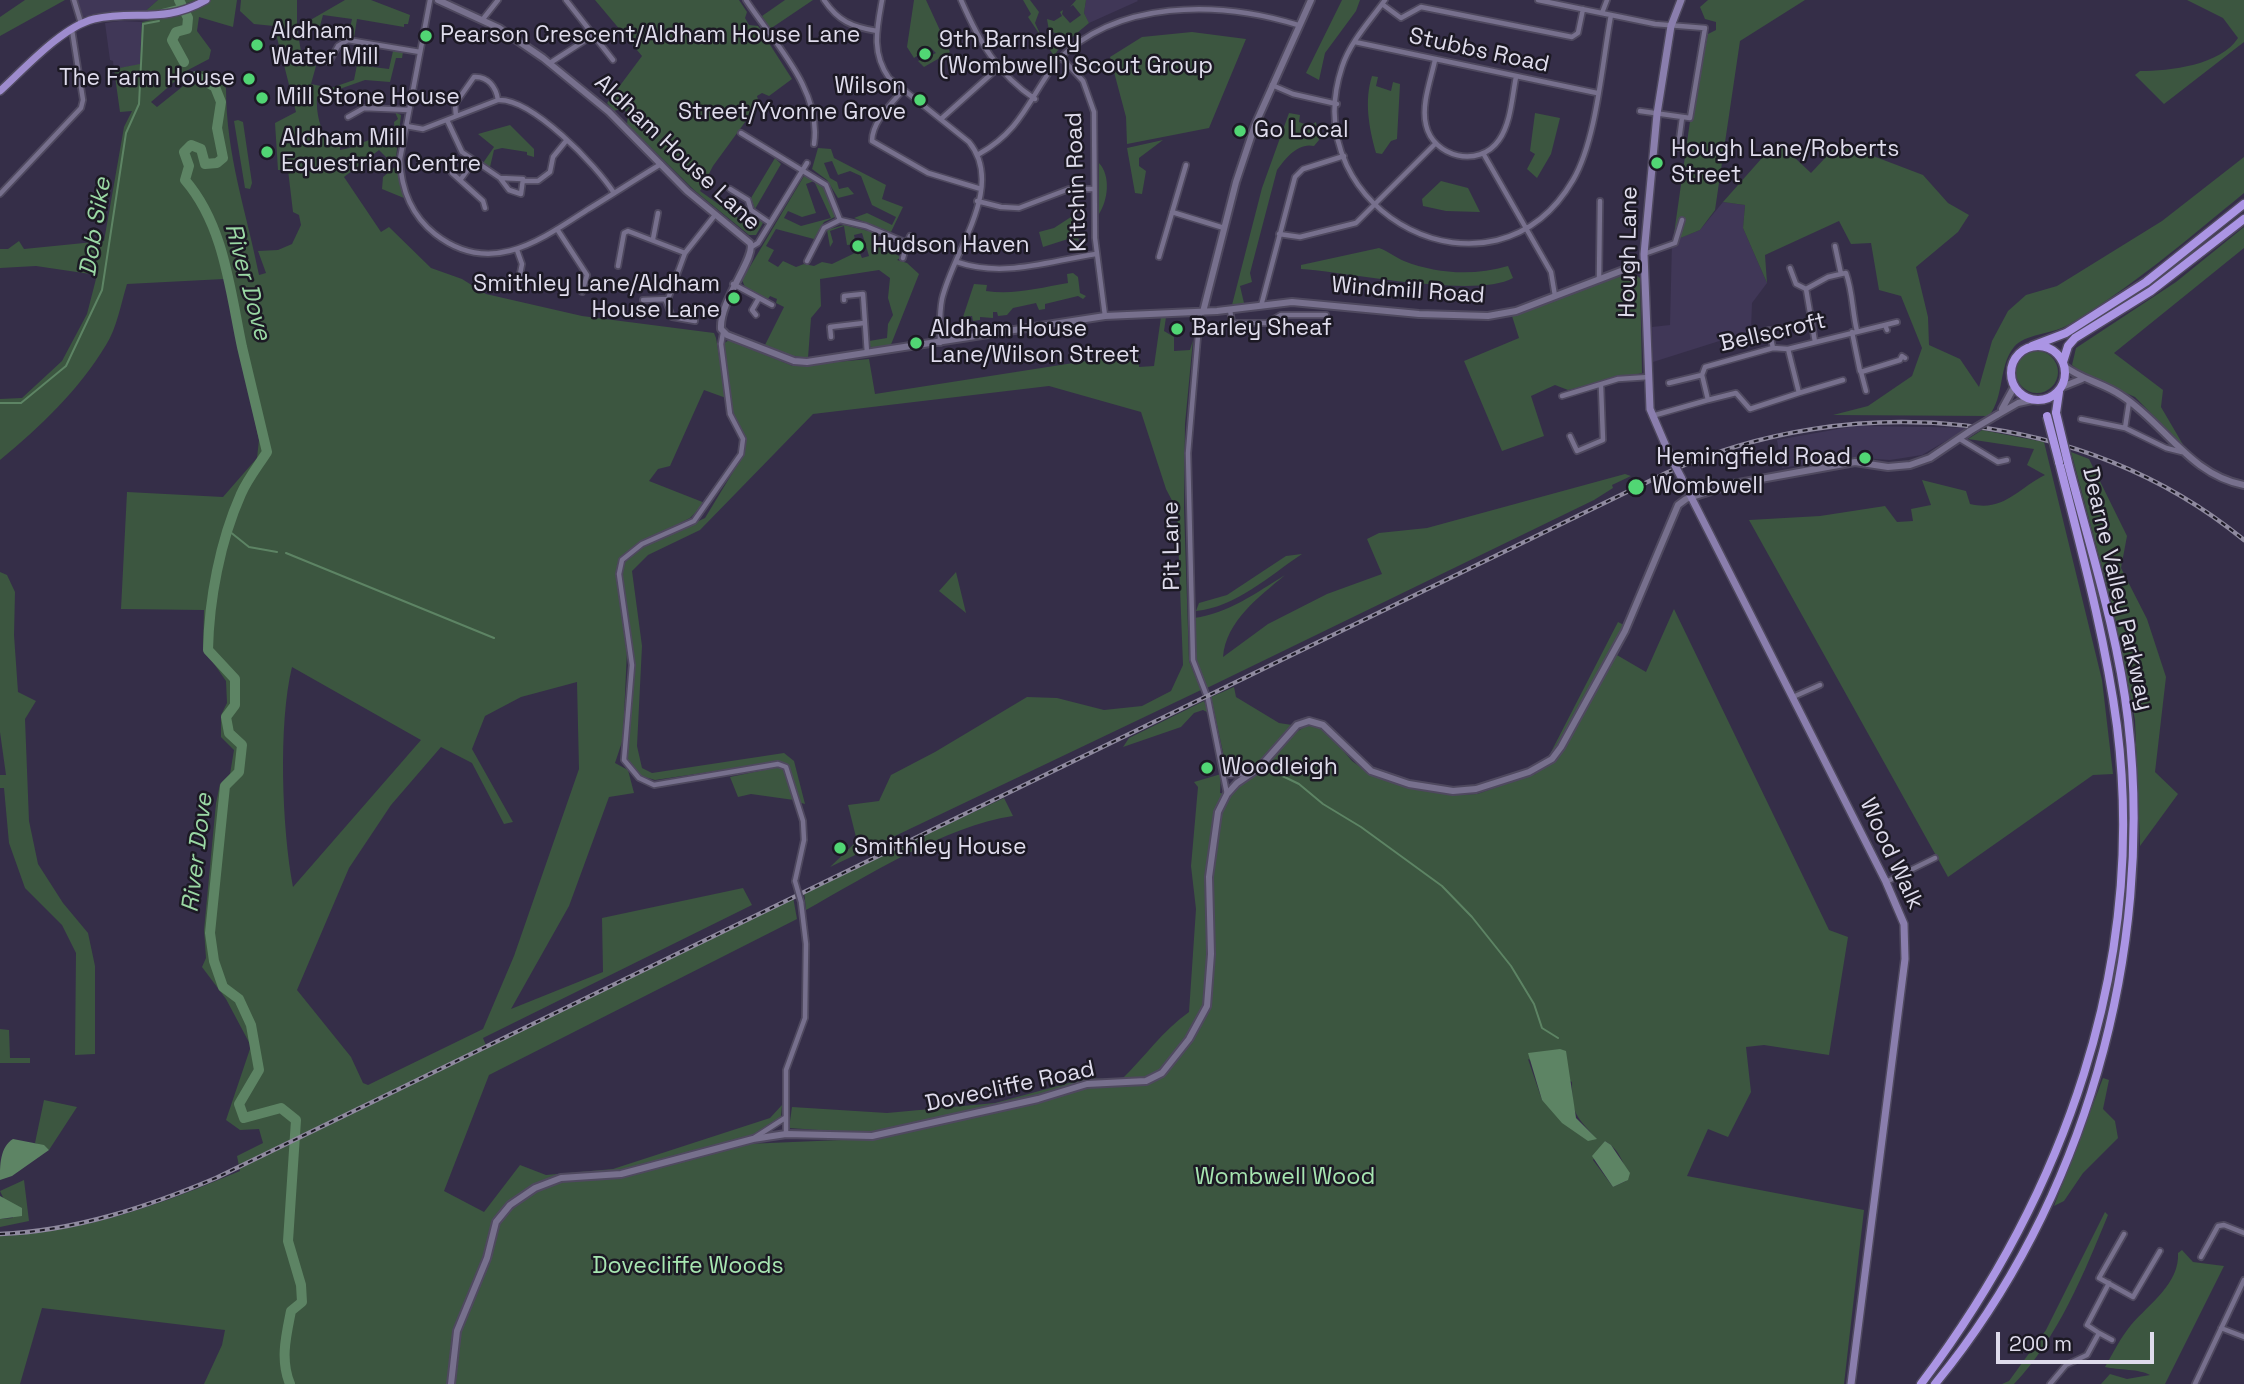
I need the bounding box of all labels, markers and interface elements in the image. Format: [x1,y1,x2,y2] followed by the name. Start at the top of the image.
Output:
[271,18,379,72] place label: Aldham Water Mill
[440,22,860,50] place label: Pearson Crescent/Aldham House Lane
[1406,23,1552,79] street label: Stubbs Road
[939,27,1213,81] place label: 9th Barnsley (Wombwell) Scout Group
[418,28,434,44] marker: Pearson Crescent/Aldham House Lane
[249,37,265,53] marker: Aldham Water Mill
[917,46,933,62] marker: 9th Barnsley (Wombwell) Scout Group
[59,65,235,93] place label: The Farm House
[588,69,766,237] street label: Aldham House Lane
[241,71,257,87] marker: The Farm House
[678,73,906,127] place label: Wilson Street/Yvonne Grove
[276,84,460,112] place label: Mill Stone House
[254,90,270,106] marker: Mill Stone House
[912,92,928,108] marker: Wilson Street/Yvonne Grove
[1061,112,1093,252] street label: Kitchin Road
[1254,117,1349,145] place label: Go Local
[1232,123,1248,139] marker: Go Local
[281,125,481,179] place label: Aldham Mill Equestrian Centre
[1671,136,1899,190] place label: Hough Lane/Roberts Street
[259,144,275,160] marker: Aldham Mill Equestrian Centre
[1649,155,1665,171] marker: Hough Lane/Roberts Street
[74,176,118,278] water label: Dob Sike
[1614,186,1644,318] street label: Hough Lane
[218,220,276,344] water label: River Dove
[872,232,1030,260] place label: Hudson Haven
[850,238,866,254] marker: Hudson Haven
[473,271,720,325] place label: Smithley Lane/Aldham House Lane
[1330,272,1486,310] street label: Windmill Road
[726,290,742,306] marker: Smithley Lane/Aldham House Lane
[1717,307,1829,359] street label: Bellscroft
[1191,315,1332,343] place label: Barley Sheaf
[930,316,1140,370] place label: Aldham House Lane/Wilson Street
[1169,321,1185,337] marker: Barley Sheaf
[908,335,924,351] marker: Aldham House Lane/Wilson Street
[1656,444,1851,472] place label: Hemingfield Road
[1857,450,1873,466] marker: Hemingfield Road
[2076,465,2158,713] street label: Dearne Valley Parkway
[1652,473,1763,501] place label: Wombwell
[1626,477,1646,497] marker: Wombwell
[1157,501,1187,591] street label: Pit Lane
[1221,754,1338,782] place label: Woodleigh
[1199,760,1215,776] marker: Woodleigh
[176,792,220,914] water label: River Dove
[1853,794,1929,914] street label: Wood Walk
[854,834,1027,862] place label: Smithley House
[832,840,848,856] marker: Smithley House
[923,1056,1097,1118] street label: Dovecliffe Road
[1195,1164,1375,1192] park label: Wombwell Wood
[592,1253,784,1281] park label: Dovecliffe Woods
[1999,1318,2156,1362] scale bar
[2009,1330,2072,1357] text: 200 m

